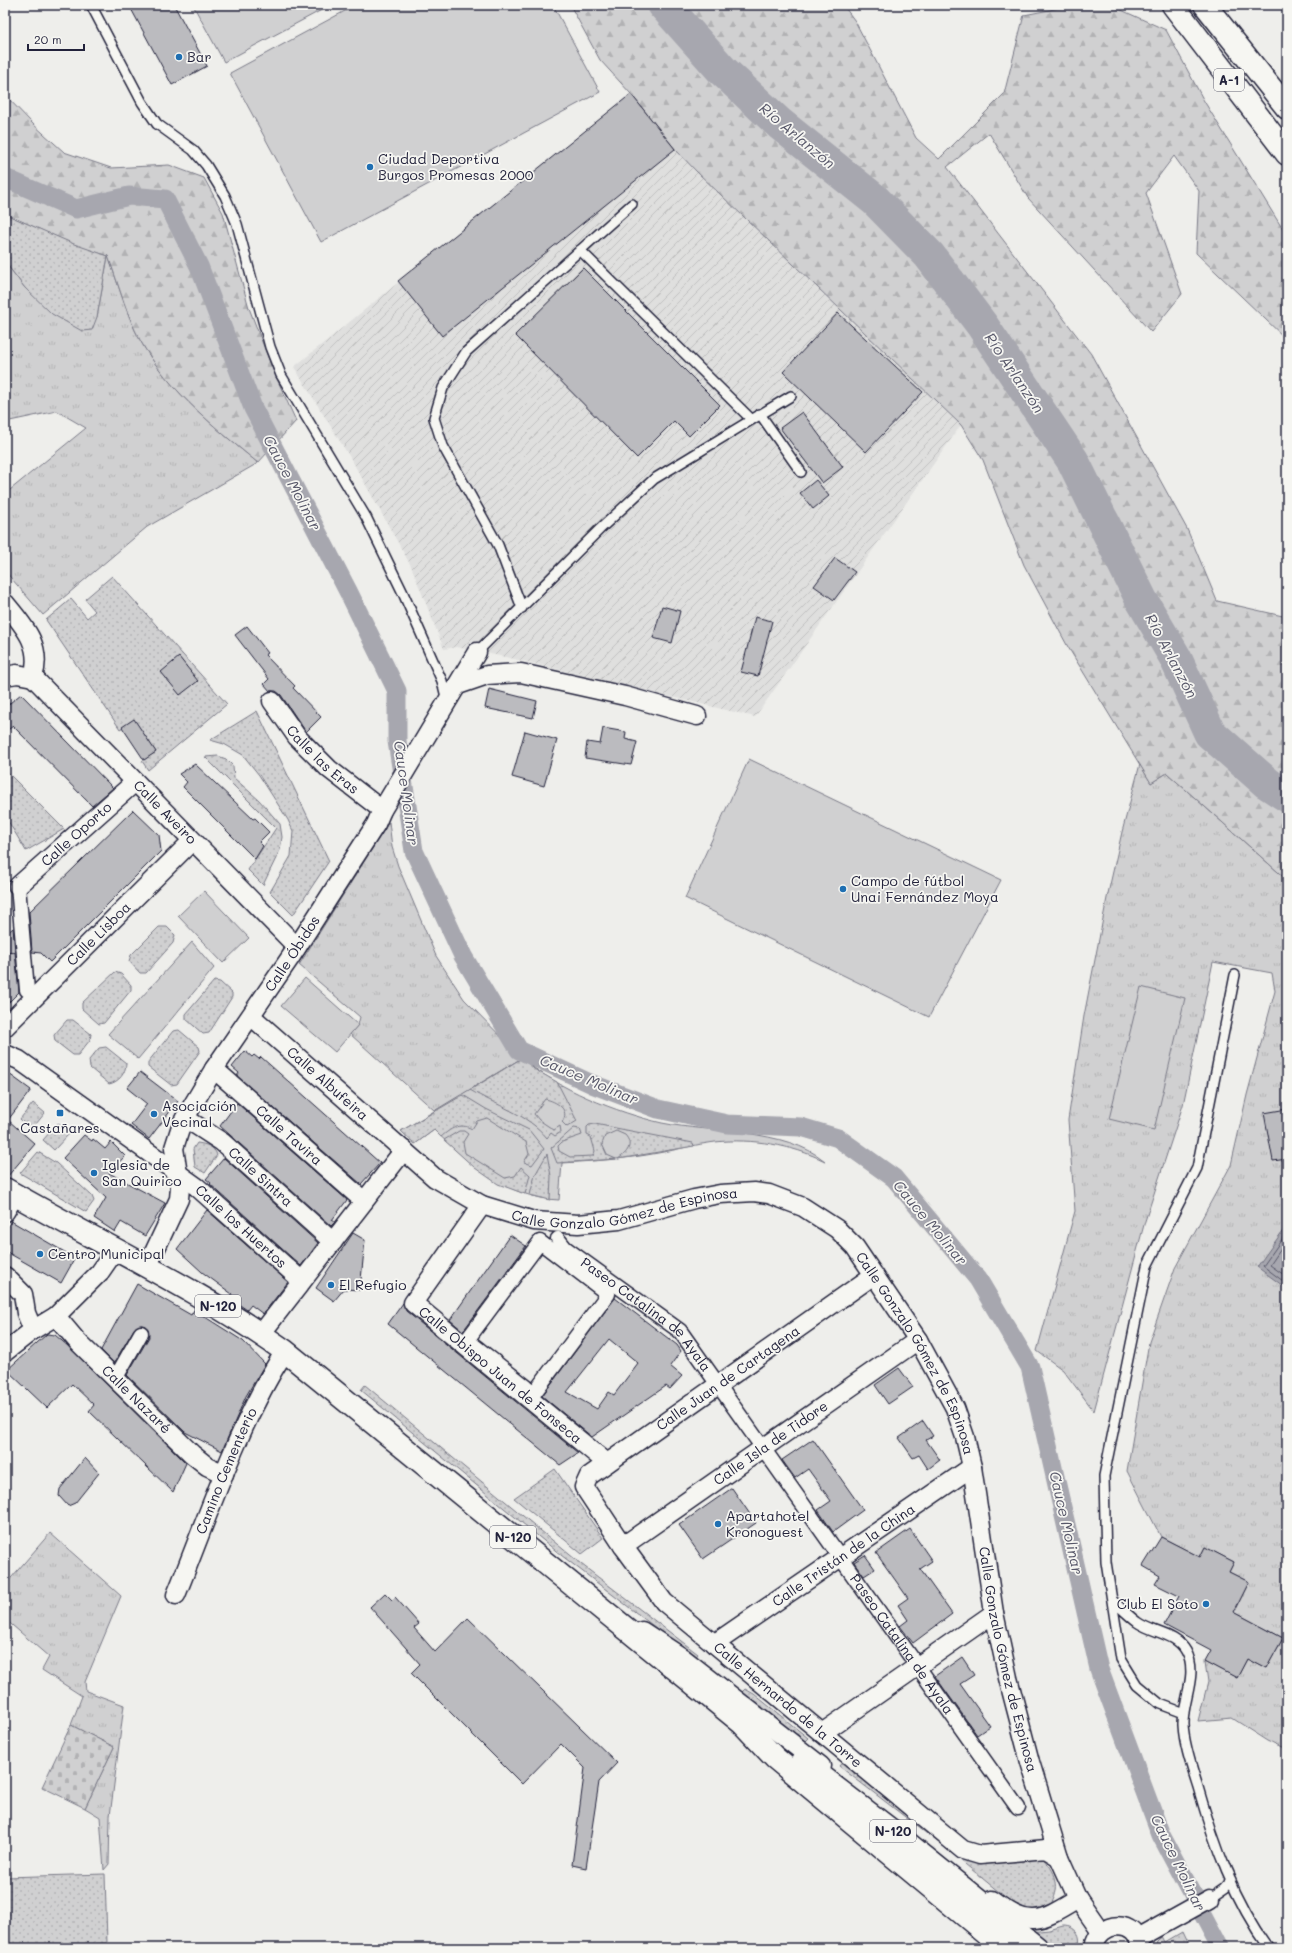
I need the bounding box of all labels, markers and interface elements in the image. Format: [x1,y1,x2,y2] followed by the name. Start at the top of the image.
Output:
[28,26,84,52] scale bar
[34,31,62,47] text: 20 m
[187,47,211,66] place label: Bar
[174,52,184,62] marker: Bar
[1214,69,1244,91] road number: A-1
[756,98,840,173] water label: Río Arlanzón
[378,149,534,184] place label: Ciudad Deportiva Burgos Promesas 2000
[365,162,375,172] marker: Ciudad Deportiva Burgos Promesas 2000
[981,328,1049,417] water label: Río Arlanzón
[259,431,327,534] water label: Cauce Molinar
[1141,610,1203,701] water label: Río Arlanzón
[283,721,363,798] street label: Calle las Eras
[390,739,424,847] water label: Cauce Molinar
[130,775,201,848] street label: Calle Aveiro
[37,797,115,870] street label: Calle Oporto
[851,871,999,906] place label: Campo de fútbol Unai Fernández Moya
[838,884,848,894] marker: Campo de fútbol Unai Fernández Moya
[62,897,134,970] street label: Calle Lisboa
[260,912,324,995] street label: Calle Óbidos
[283,1042,373,1124] street label: Calle Albufeira
[537,1049,642,1109] water label: Cauce Molinar
[162,1096,237,1131] place label: Asociación Vecinal
[252,1100,327,1169] street label: Calle Tavira
[55,1108,65,1118] marker: Castañares
[149,1109,159,1119] marker: Asociación Vecinal
[20,1118,100,1137] place label: Castañares
[225,1142,297,1210] street label: Calle Sintra
[102,1155,182,1190] place label: Iglesia de San Quirico
[89,1168,99,1178] marker: Iglesia de San Quirico
[889,1175,973,1270] water label: Cauce Molinar
[192,1180,291,1272] street label: Calle los Huertos
[509,1183,738,1233] street label: Calle Gonzalo Gómez de Espinosa
[48,1244,165,1263] place label: Centro Municipal
[852,1248,979,1456] street label: Calle Gonzalo Gómez de Espinosa
[35,1249,45,1259] marker: Centro Municipal
[577,1253,716,1375] street label: Paseo Catalina de Ayala
[339,1275,406,1294] place label: El Refugio
[326,1280,336,1290] marker: El Refugio
[195,1295,241,1317] road number: N-120
[415,1302,586,1448] street label: Calle Obispo Juan de Fonseca
[652,1321,803,1434] street label: Calle Juan de Cartagena
[98,1361,176,1437] street label: Calle Nazaré
[709,1396,831,1489] street label: Calle Isla de Tidore
[191,1404,261,1537] street label: Camino Cementerio
[1045,1469,1089,1577] water label: Cauce Molinar
[768,1499,918,1611] street label: Calle Tristán de la China
[726,1506,810,1541] place label: Apartahotel Kronoguest
[713,1519,723,1529] marker: Apartahotel Kronoguest
[490,1526,536,1548] road number: N-120
[975,1545,1043,1774] street label: Calle Gonzalo Gómez de Espinosa
[846,1570,959,1718] street label: Paseo Catalina de Ayala
[1117,1594,1198,1613] place label: Club El Soto
[1201,1599,1211,1609] marker: Club El Soto
[710,1637,866,1772] street label: Calle Hernardo de la Torre
[1147,1811,1211,1915] water label: Cauce Molinar
[870,1820,916,1842] road number: N-120

